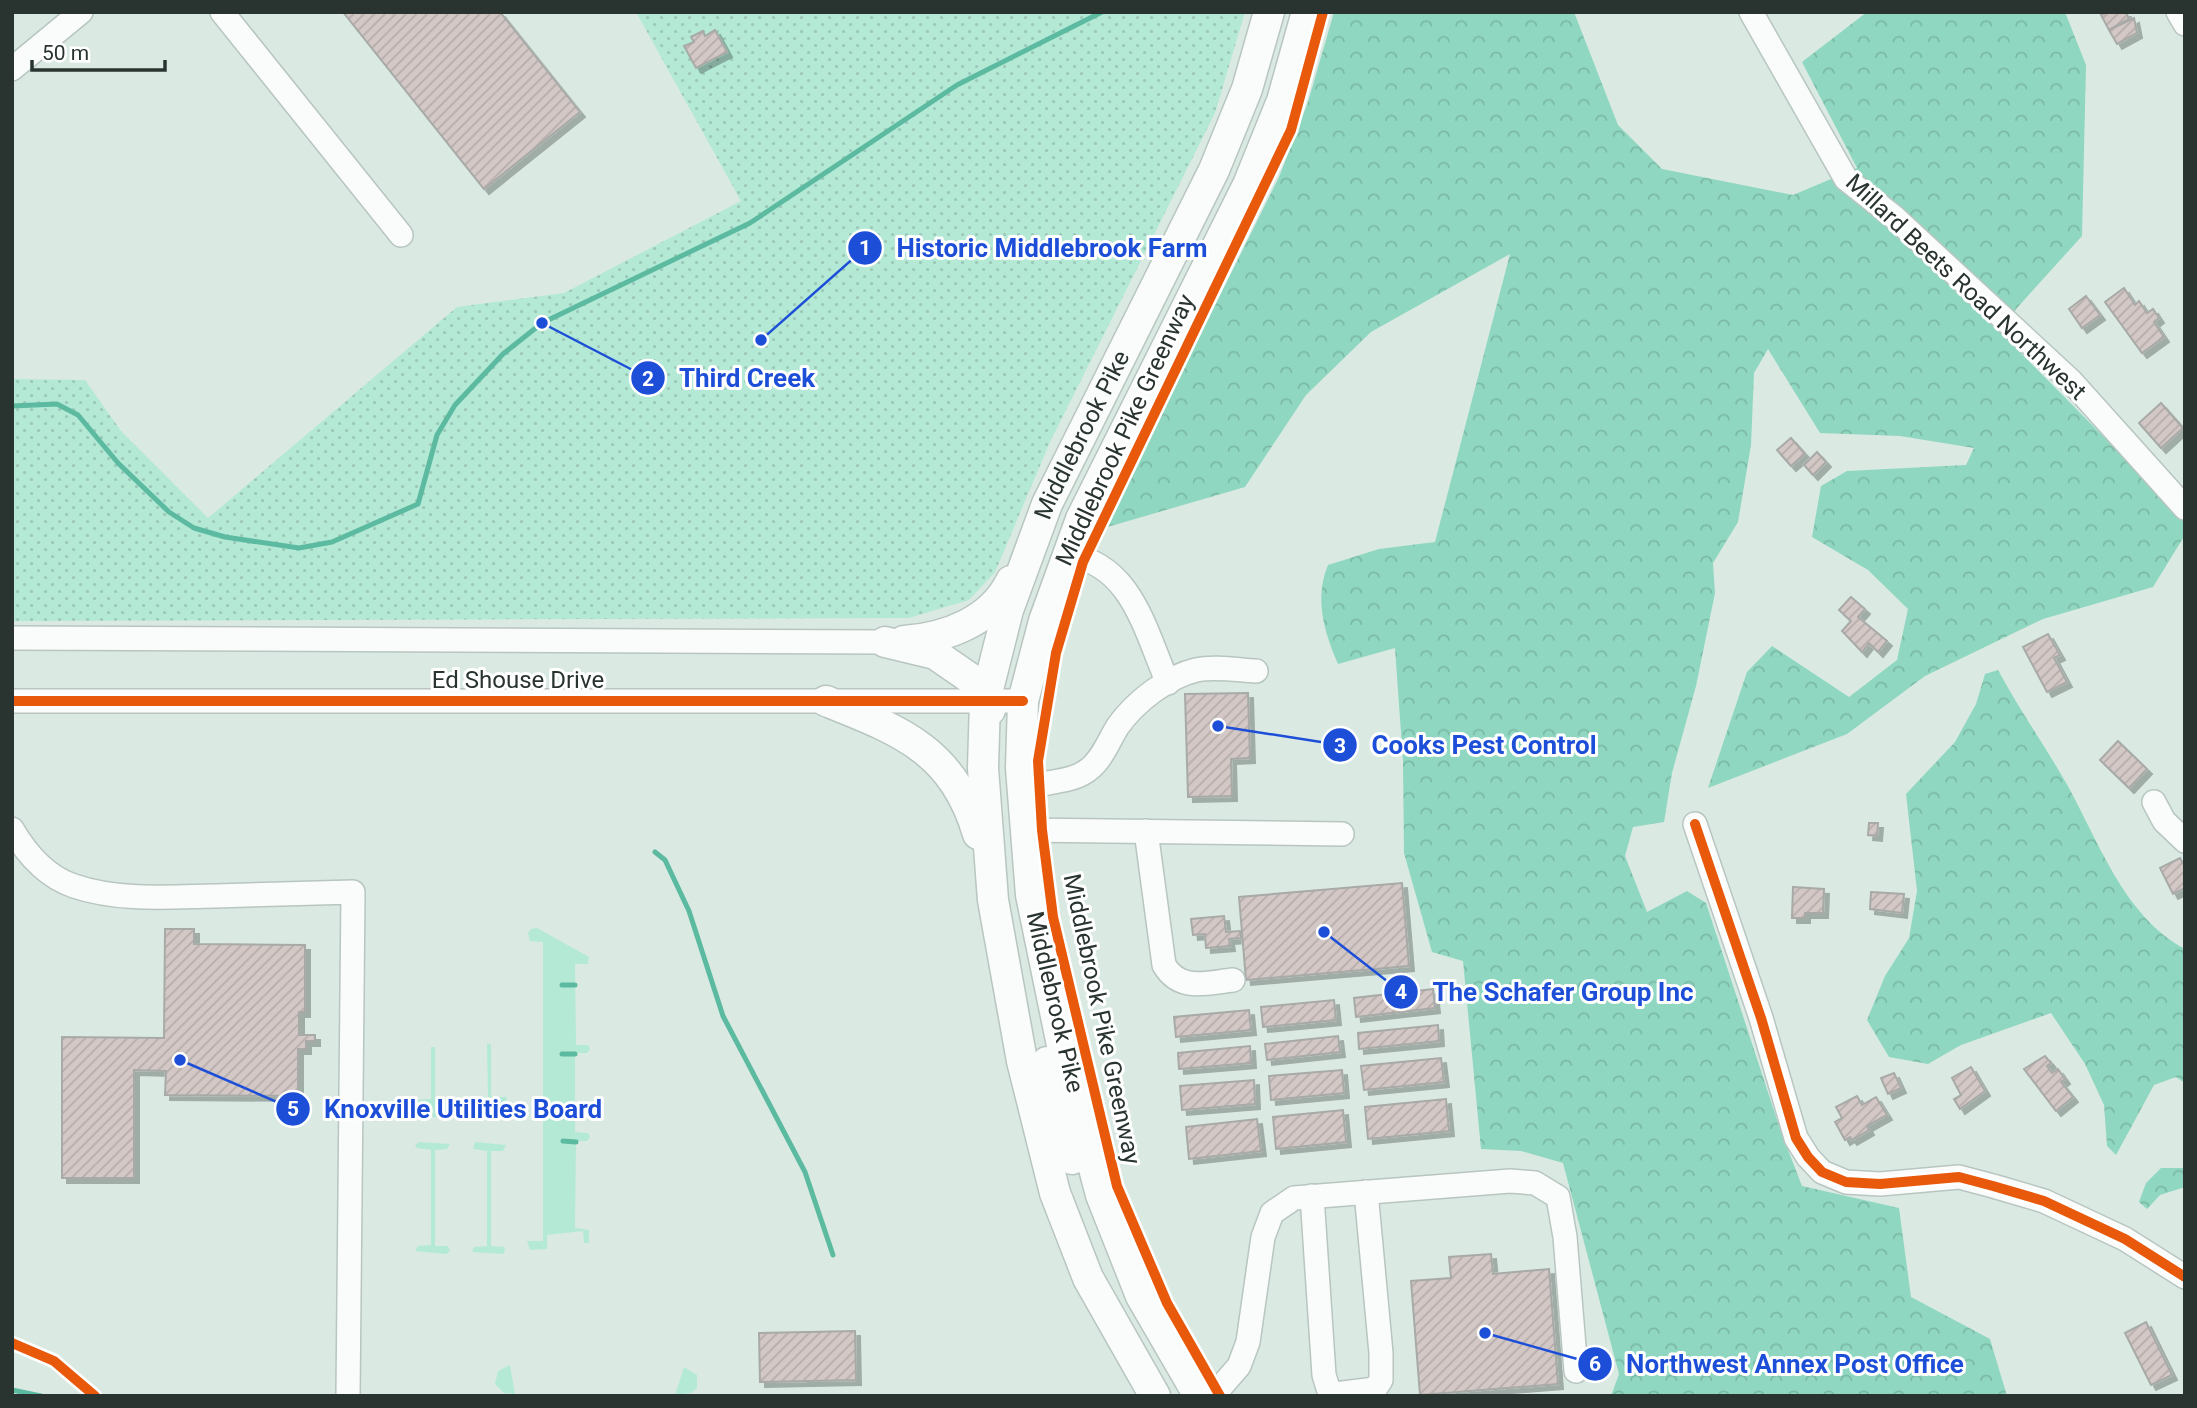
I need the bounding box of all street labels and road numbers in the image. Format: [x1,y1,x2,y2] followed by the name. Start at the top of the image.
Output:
[1840,168,2092,406] street label: Millard Beets Road Northwest
[1049,290,1201,570] street label: Middlebrook Pike Greenway
[1030,347,1136,525] street label: Middlebrook Pike
[432,666,604,694] street label: Ed Shouse Drive
[1058,871,1147,1167] street label: Middlebrook Pike Greenway
[1021,909,1089,1095] street label: Middlebrook Pike

